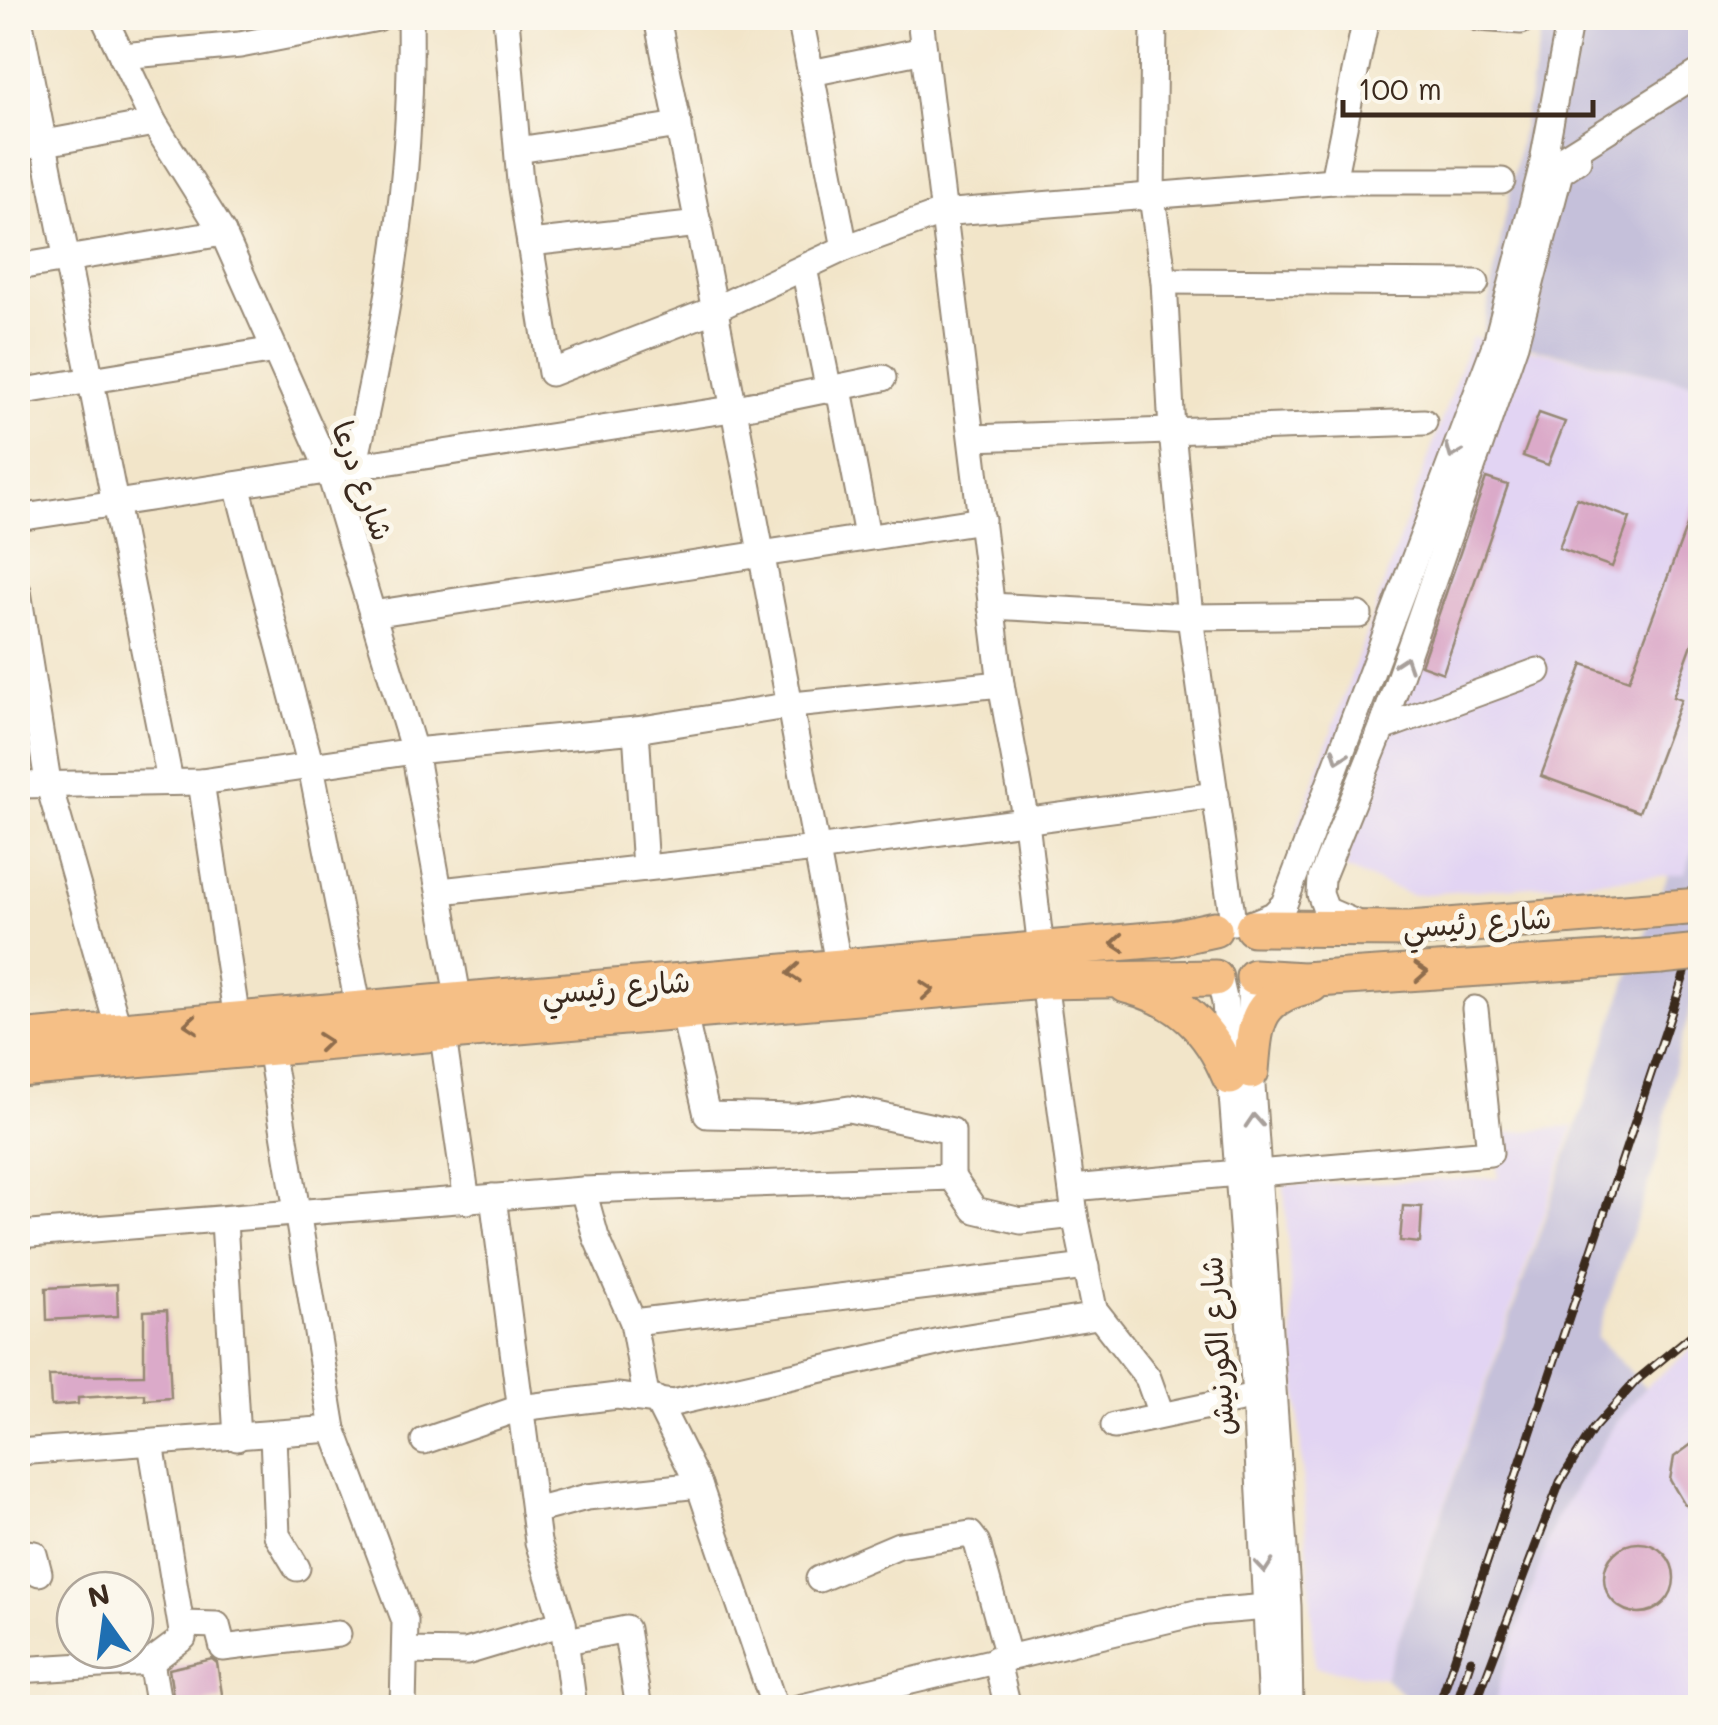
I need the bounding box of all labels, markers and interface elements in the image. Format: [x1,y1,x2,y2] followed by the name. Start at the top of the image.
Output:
[1343,55,1593,117] scale bar
[1358,68,1442,108] text: 100 m
[321,415,404,547] street label: شارع درعا
[1445,442,1465,460] one-way arrow
[1393,656,1413,673] one-way arrow
[1331,746,1351,764] one-way arrow
[1401,896,1553,954] street label: شارع رئيسي
[1109,931,1125,953] one-way arrow
[540,960,693,1020] street label: شارع رئيسي
[786,962,802,984] one-way arrow
[1414,962,1430,984] one-way arrow
[919,980,935,1002] one-way arrow
[183,1013,199,1034] one-way arrow
[316,1032,332,1054] one-way arrow
[1244,1113,1265,1129] one-way arrow
[1190,1255,1245,1437] street label: شارع الكورنيش
[1252,1559,1274,1575] one-way arrow
[55,1570,155,1670] north arrow
[84,1575,113,1615] text: N

